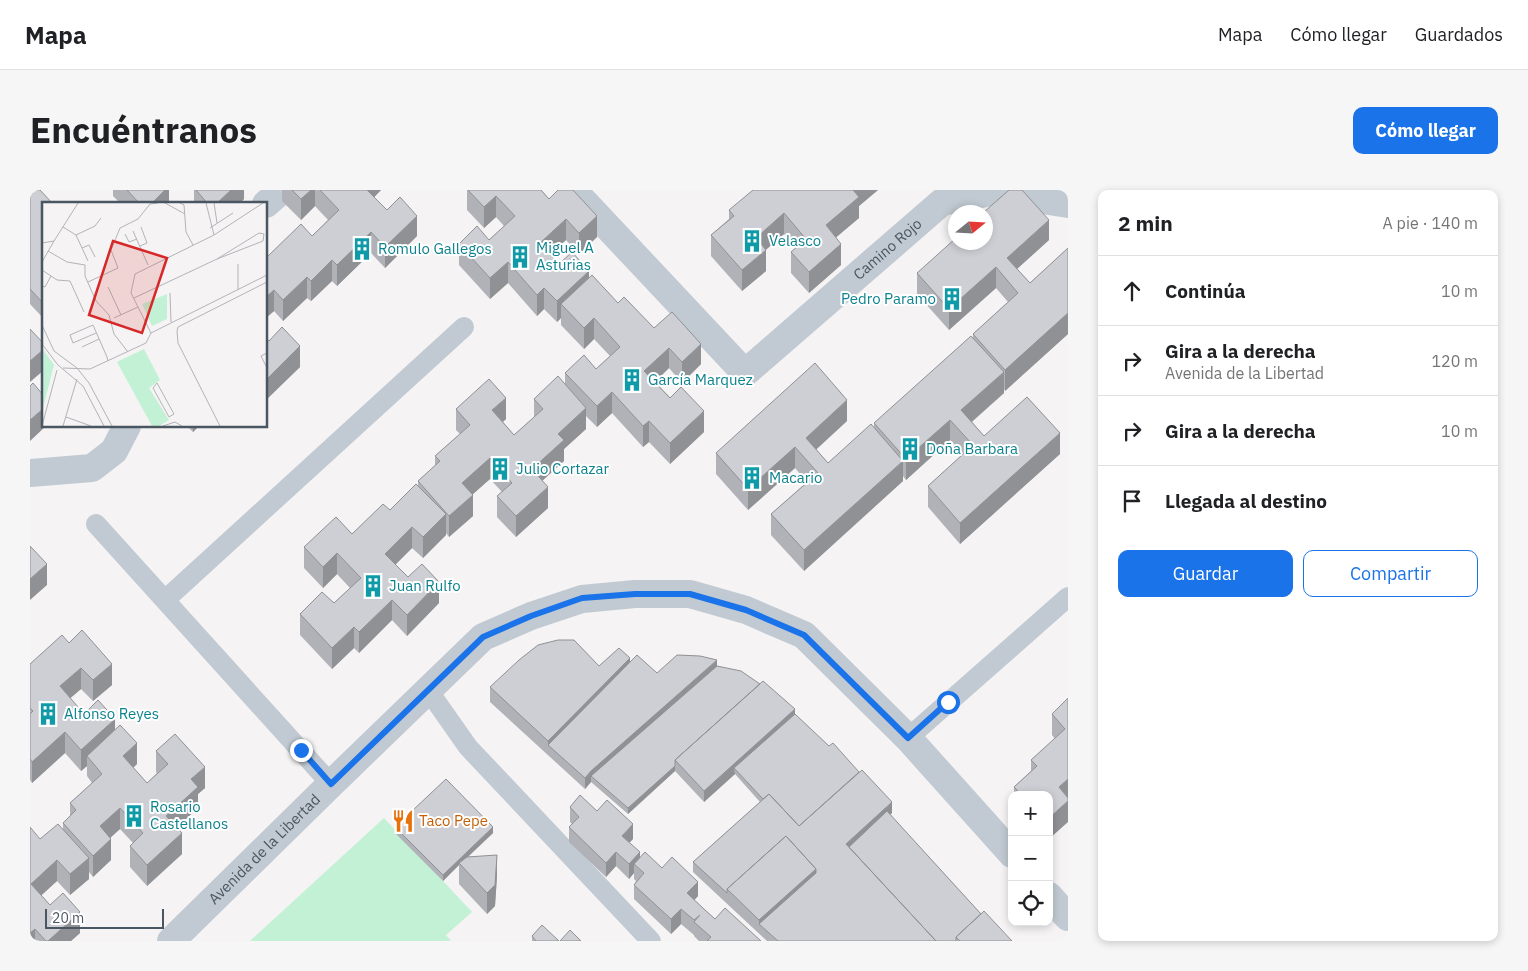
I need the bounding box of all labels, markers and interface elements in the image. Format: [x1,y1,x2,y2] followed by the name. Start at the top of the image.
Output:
[25,19,87,51] text: Mapa
[1218,23,1262,46] text: Mapa
[1290,23,1387,46] text: Cómo llegar
[1415,23,1503,46] text: Guardados
[30,107,257,153] text: Encuéntranos
[1353,107,1498,154] button: Cómo llegar
[42,202,268,428] inset map
[948,205,993,250] north arrow
[1118,209,1173,237] text: 2 min
[1383,213,1478,233] text: A pie · 140 m
[849,214,925,284] street label: Camino Rojo
[739,228,765,254] building icon: Velasco
[769,231,821,250] place label: Velasco
[349,236,375,262] building icon: Romulo Gallegos
[536,238,594,274] place label: Miguel A Asturias
[378,239,492,258] place label: Romulo Gallegos
[507,244,533,270] building icon: Miguel A Asturias
[1118,277,1146,305] icon: ahead
[1165,279,1246,303] text: Continúa
[1441,281,1478,301] text: 10 m
[939,286,965,312] building icon: Pedro Paramo
[841,289,936,308] place label: Pedro Paramo
[1165,339,1316,363] text: Gira a la derecha
[1118,347,1146,375] icon: right
[1431,351,1478,371] text: 120 m
[1165,363,1324,383] text: Avenida de la Libertad
[619,367,645,393] building icon: García Marquez
[648,370,753,389] place label: García Marquez
[1118,417,1146,445] icon: right
[1165,419,1316,443] text: Gira a la derecha
[1441,421,1478,441] text: 10 m
[897,436,923,462] building icon: Doña Barbara
[926,439,1018,458] place label: Doña Barbara
[487,456,513,482] building icon: Julio Cortazar
[516,459,609,478] place label: Julio Cortazar
[739,465,765,491] building icon: Macario
[769,468,822,487] place label: Macario
[1118,487,1146,515] icon: arrive
[1165,489,1327,513] text: Llegada al destino
[1118,550,1293,597] button: Guardar
[1303,550,1478,597] button: Compartir
[360,573,386,599] building icon: Juan Rulfo
[389,576,461,595] place label: Juan Rulfo
[937,691,960,714] route start
[35,701,61,727] building icon: Alfonso Reyes
[64,704,159,723] place label: Alfonso Reyes
[290,739,313,762] route end
[204,790,324,908] street label: Avenida de la Libertad
[1008,791,1053,926] map controls
[1008,791,1053,836] button: +
[150,797,228,833] place label: Rosario Castellanos
[121,803,147,829] building icon: Rosario Castellanos
[390,808,416,834] restaurant icon: Taco Pepe
[419,811,488,830] place label: Taco Pepe
[1008,836,1053,881] button: −
[1008,881,1053,926] button: locate
[45,906,164,929] scale bar
[52,909,84,927] text: 20 m

